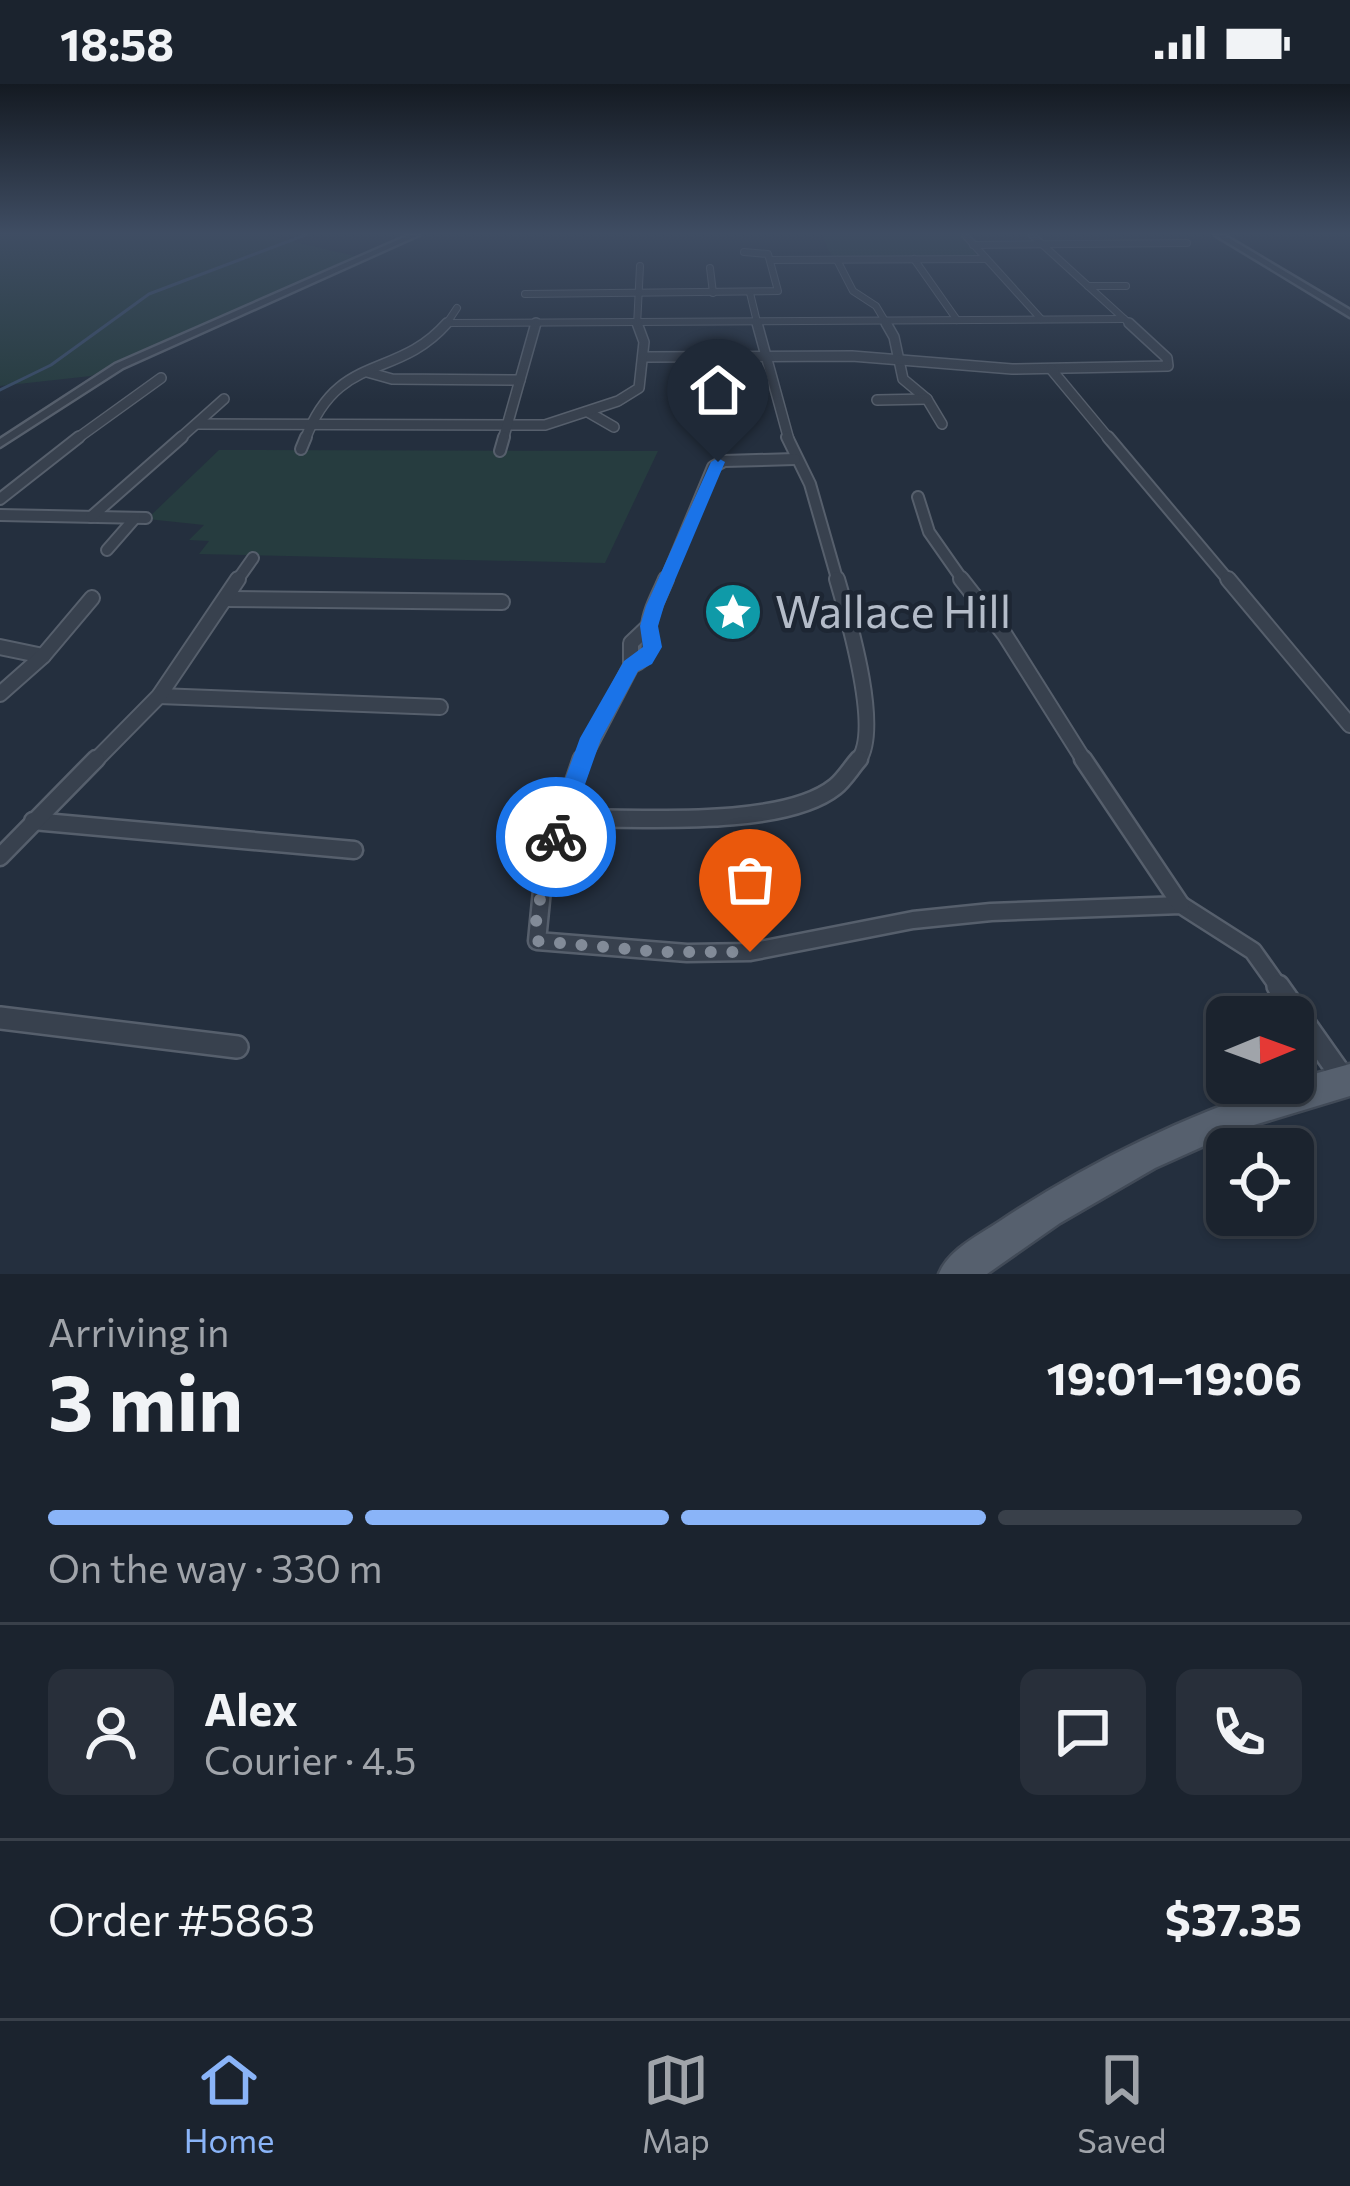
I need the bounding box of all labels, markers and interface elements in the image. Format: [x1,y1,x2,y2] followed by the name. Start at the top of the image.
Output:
[60,15,174,70] text: 18:58
[667,339,769,462] pin
[685,357,751,423] icon: home
[702,581,764,643] place icon: Wallace Hill
[775,582,1011,637] place label: Wallace Hill
[496,777,616,897] courier
[523,804,589,870] icon: bike
[699,829,801,952] pin
[717,847,783,913] icon: bag
[1206,996,1314,1104] north arrow
[1206,996,1314,1236] map controls
[1206,1128,1314,1236] button: locate
[48,1307,229,1355] text: Arriving in
[1046,1349,1302,1404] text: 19:01–19:06
[48,1352,243,1447] text: 3 min
[48,1543,383,1591] text: On the way · 330 m
[48,1669,174,1795] button: person
[1020,1669,1146,1795] button: chat
[1176,1669,1302,1795] button: phone
[204,1680,298,1735] text: Alex
[204,1735,416,1783] text: Courier · 4.5
[48,1890,315,1945] text: Order #5863
[1165,1890,1302,1945] text: $37.35
[184,2047,274,2160] tab: Home
[642,2047,710,2160] tab: Map
[1077,2047,1166,2160] tab: Saved

